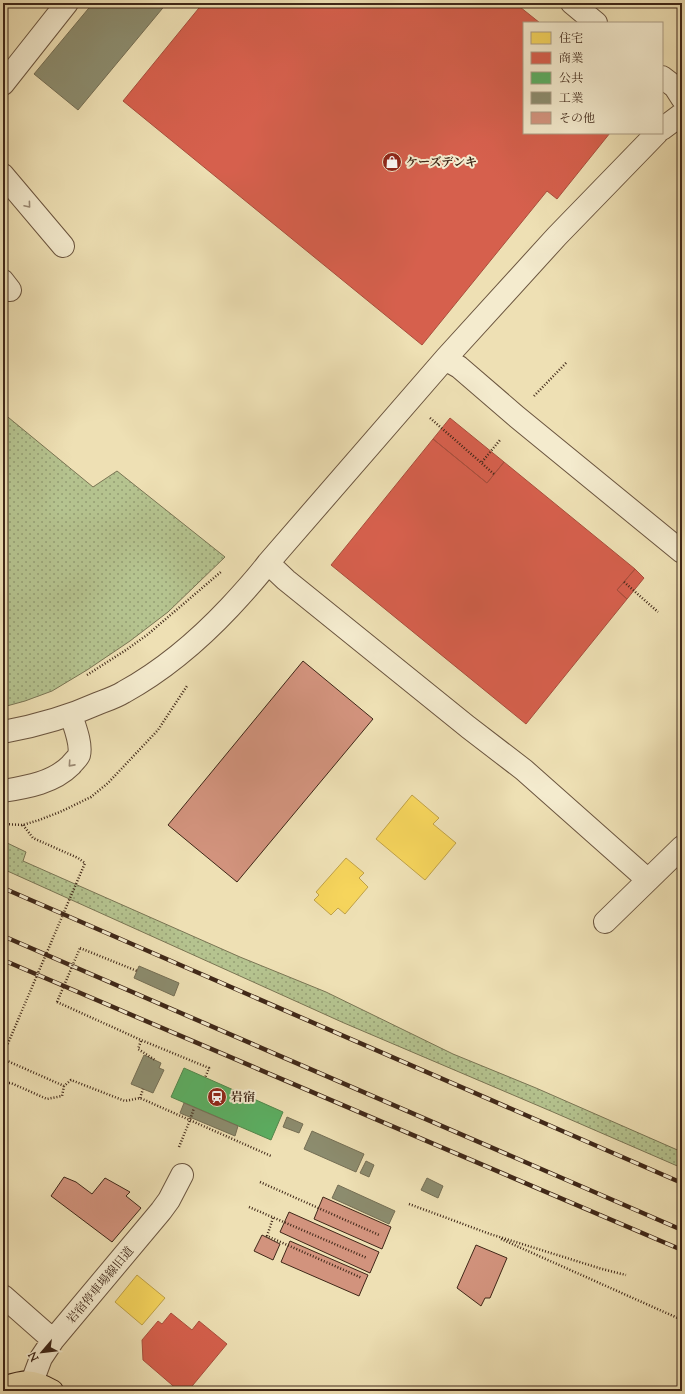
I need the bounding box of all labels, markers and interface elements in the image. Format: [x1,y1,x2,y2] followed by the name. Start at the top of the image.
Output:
[523,22,663,134] legend
[559,30,583,48] text: 住宅
[559,50,583,68] text: 商業
[559,70,583,88] text: 公共
[559,90,583,108] text: 工業
[559,110,595,128] text: その他
[381,151,403,173] shop icon: ケーズデンキ
[406,154,477,172] place label: ケーズデンキ
[24,200,31,207] one-way arrow
[68,760,75,767] one-way arrow
[206,1086,228,1108] station icon: 岩宿
[231,1089,255,1107] place label: 岩宿
[63,1243,139,1328] street label: 岩宿停車場線旧道
[22,1332,62,1372] north arrow
[25,1348,44,1365] text: N

